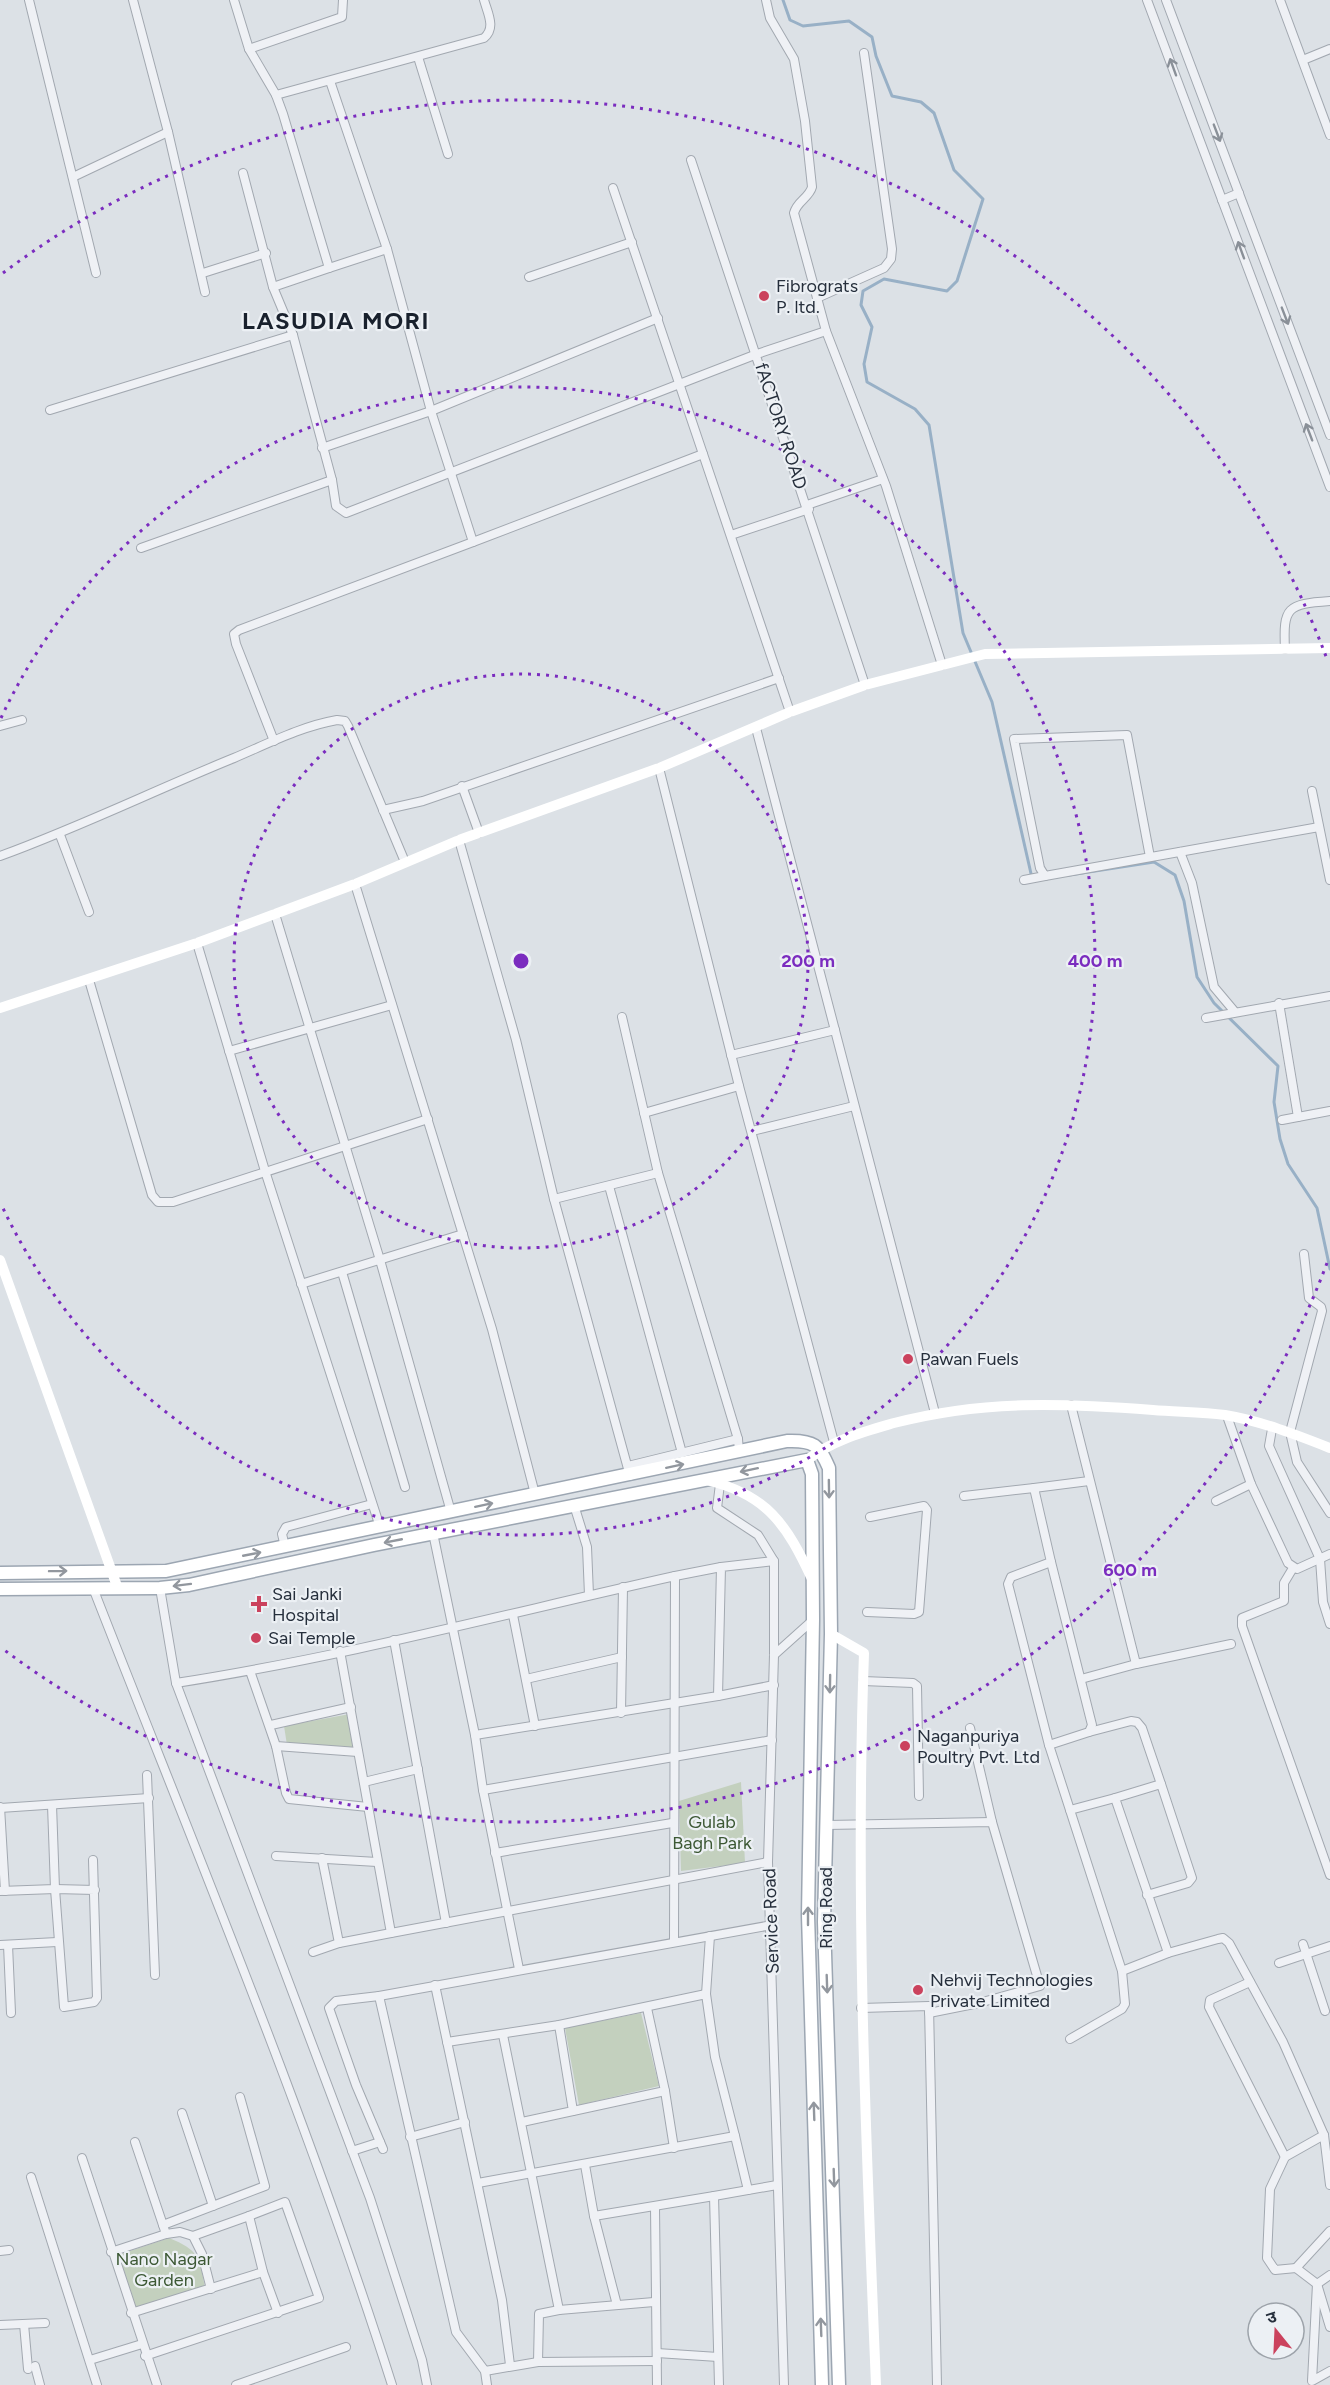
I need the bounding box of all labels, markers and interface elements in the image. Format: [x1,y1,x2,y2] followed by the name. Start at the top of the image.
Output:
[1167,58,1178,77] one-way arrow
[1212,123,1223,142] one-way arrow
[1234,241,1245,259] one-way arrow
[776,275,858,318] place label: Fibrograts P. ltd.
[757,289,771,303] marker: Fibrograts P. ltd.
[242,306,430,335] district label: LASUDIA MORI
[1281,306,1292,325] one-way arrow
[750,360,812,492] street label: fACTORY ROAD
[1303,423,1314,442] one-way arrow
[781,950,835,972] text: 200 m
[1068,950,1122,972] text: 400 m
[511,951,531,971] centre of rings
[920,1348,1019,1370] place label: Pawan Fuels
[901,1352,915,1366] marker: Pawan Fuels
[664,1460,684,1471] one-way arrow
[740,1465,759,1476] one-way arrow
[823,1478,835,1498] one-way arrow
[473,1499,493,1510] one-way arrow
[384,1536,403,1547] one-way arrow
[241,1548,261,1559] one-way arrow
[1103,1559,1157,1581] text: 600 m
[48,1565,68,1576] one-way arrow
[172,1580,192,1591] one-way arrow
[272,1583,342,1626] place label: Sai Janki Hospital
[250,1595,268,1613] marker: Sai Janki Hospital
[268,1627,355,1649] place label: Sai Temple
[249,1631,263,1645] marker: Sai Temple
[824,1673,836,1693] one-way arrow
[917,1725,1040,1768] place label: Naganpuriya Poultry Pvt. Ltd
[898,1739,912,1753] marker: Naganpuriya Poultry Pvt. Ltd
[672,1811,752,1854] park label: Gulab Bagh Park
[815,1867,837,1949] street label: Ring Road
[758,1868,784,1974] street label: Service Road
[802,1906,814,1926] one-way arrow
[930,1969,1093,2012] place label: Nehvij Technologies Private Limited
[821,1973,832,1993] one-way arrow
[911,1983,925,1997] marker: Nehvij Technologies Private Limited
[808,2101,820,2121] one-way arrow
[828,2168,839,2188] one-way arrow
[116,2248,212,2291] park label: Nano Nagar Garden
[1246,2301,1306,2361] north arrow
[1264,2307,1280,2328] text: उ
[815,2317,826,2337] one-way arrow

